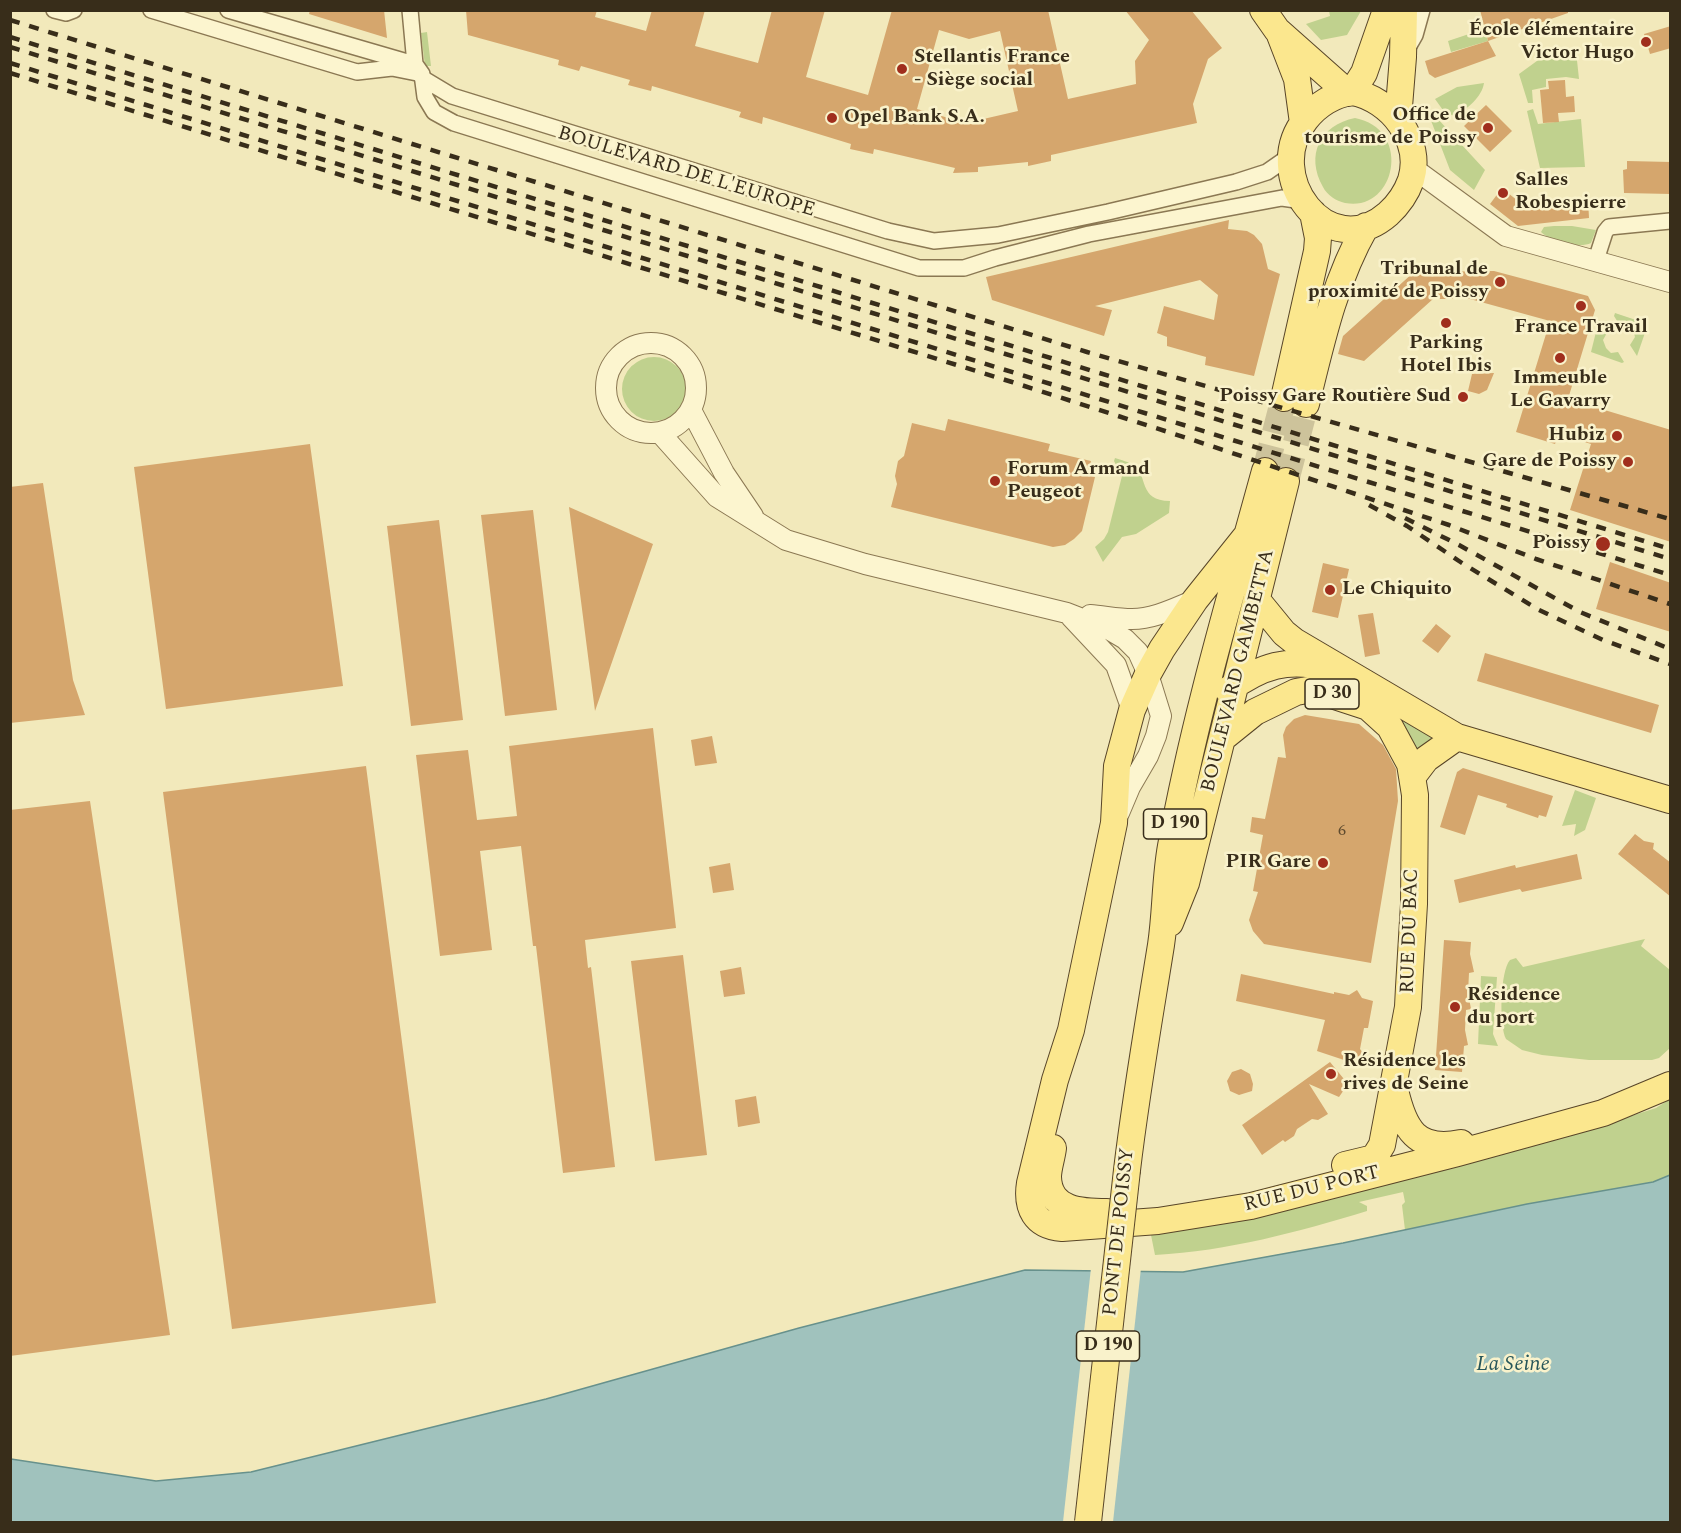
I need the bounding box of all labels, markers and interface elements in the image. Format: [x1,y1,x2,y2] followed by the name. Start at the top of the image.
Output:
[1469,19,1634,66] place label: École élémentaire Victor Hugo
[1639,35,1653,49] marker: École élémentaire Victor Hugo
[914,46,1070,93] place label: Stellantis France - Siège social
[895,62,909,76] marker: Stellantis France - Siège social
[1304,104,1476,151] place label: Office de tourisme de Poissy
[844,106,985,130] place label: Opel Bank S.A.
[825,111,839,125] marker: Opel Bank S.A.
[1481,121,1495,135] marker: Office de tourisme de Poissy
[554,122,818,224] street label: BOULEVARD DE L'EUROPE
[1515,169,1626,216] place label: Salles Robespierre
[1496,186,1510,200] marker: Salles Robespierre
[1308,258,1488,305] place label: Tribunal de proximité de Poissy
[1493,275,1507,289] marker: Tribunal de proximité de Poissy
[1574,299,1588,313] marker: France Travail
[1439,316,1453,330] marker: Parking Hotel Ibis
[1514,316,1648,340] place label: France Travail
[1400,332,1492,379] place label: Parking Hotel Ibis
[1553,351,1567,365] marker: Immeuble Le Gavarry
[1510,367,1610,414] place label: Immeuble Le Gavarry
[1219,385,1451,409] place label: Poissy Gare Routière Sud
[1456,390,1470,404] marker: Poissy Gare Routière Sud
[1548,424,1605,448] place label: Hubiz
[1610,429,1624,443] marker: Hubiz
[1483,450,1616,474] place label: Gare de Poissy
[1621,455,1635,469] marker: Gare de Poissy
[1007,458,1150,505] place label: Forum Armand Peugeot
[988,474,1002,488] marker: Forum Armand Peugeot
[1532,532,1590,556] place label: Poissy
[1594,535,1612,553] marker: Poissy
[1197,547,1281,795] street label: BOULEVARD GAMBETTA
[1342,578,1452,602] place label: Le Chiquito
[1323,583,1337,597] marker: Le Chiquito
[1305,679,1359,709] road number: D 30
[1144,809,1206,839] road number: D 190
[1338,822,1346,842] house number: 6
[1226,851,1311,875] place label: PIR Gare
[1316,856,1330,870] marker: PIR Gare
[1397,868,1425,994] street label: RUE DU BAC
[1467,984,1560,1031] place label: Résidence du port
[1448,1000,1462,1014] marker: Résidence du port
[1343,1050,1469,1097] place label: Résidence les rives de Seine
[1324,1067,1338,1081] marker: Résidence les rives de Seine
[1099,1147,1141,1317] street label: PONT DE POISSY
[1242,1162,1382,1218] street label: RUE DU PORT
[1076,1331,1140,1361] road number: D 190
[1476,1353,1550,1379] water label: La Seine

